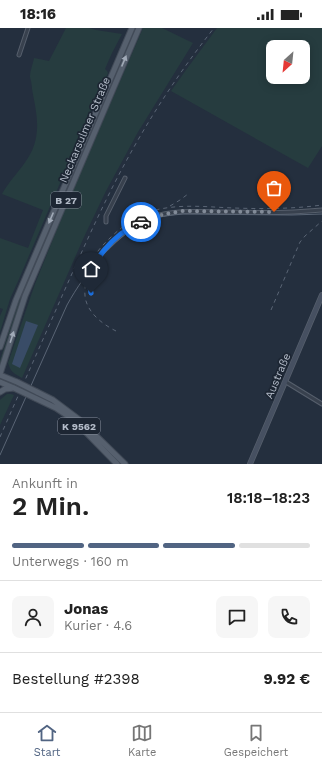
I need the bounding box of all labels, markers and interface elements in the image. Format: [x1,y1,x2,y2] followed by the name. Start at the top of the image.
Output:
[20,5,56,23] text: 18:16
[266,40,310,84] north arrow
[266,40,310,84] map controls
[122,55,128,67] one-way arrow
[57,75,113,185] street label: Neckarsulmer Straße
[257,171,291,212] pin
[263,177,285,199] icon: bag
[51,192,81,208] road number: B 27
[121,202,161,242] courier
[130,211,152,233] icon: car
[47,213,53,225] one-way arrow
[74,252,108,293] pin
[80,258,102,280] icon: home
[9,331,15,343] one-way arrow
[263,351,293,401] street label: Austraße
[58,418,100,434] road number: K 9562
[12,476,78,491] text: Ankunft in
[227,489,310,507] text: 18:18–18:23
[12,491,89,521] text: 2 Min.
[12,554,129,569] text: Unterwegs · 160 m
[12,596,54,638] button: person
[216,596,258,638] button: chat
[268,596,310,638] button: phone
[64,600,108,618] text: Jonas
[64,618,132,633] text: Kurier · 4.6
[12,670,140,688] text: Bestellung #2398
[263,670,310,688] text: 9.92 €
[34,722,60,759] tab: Start
[128,722,156,759] tab: Karte
[224,722,288,759] tab: Gespeichert

